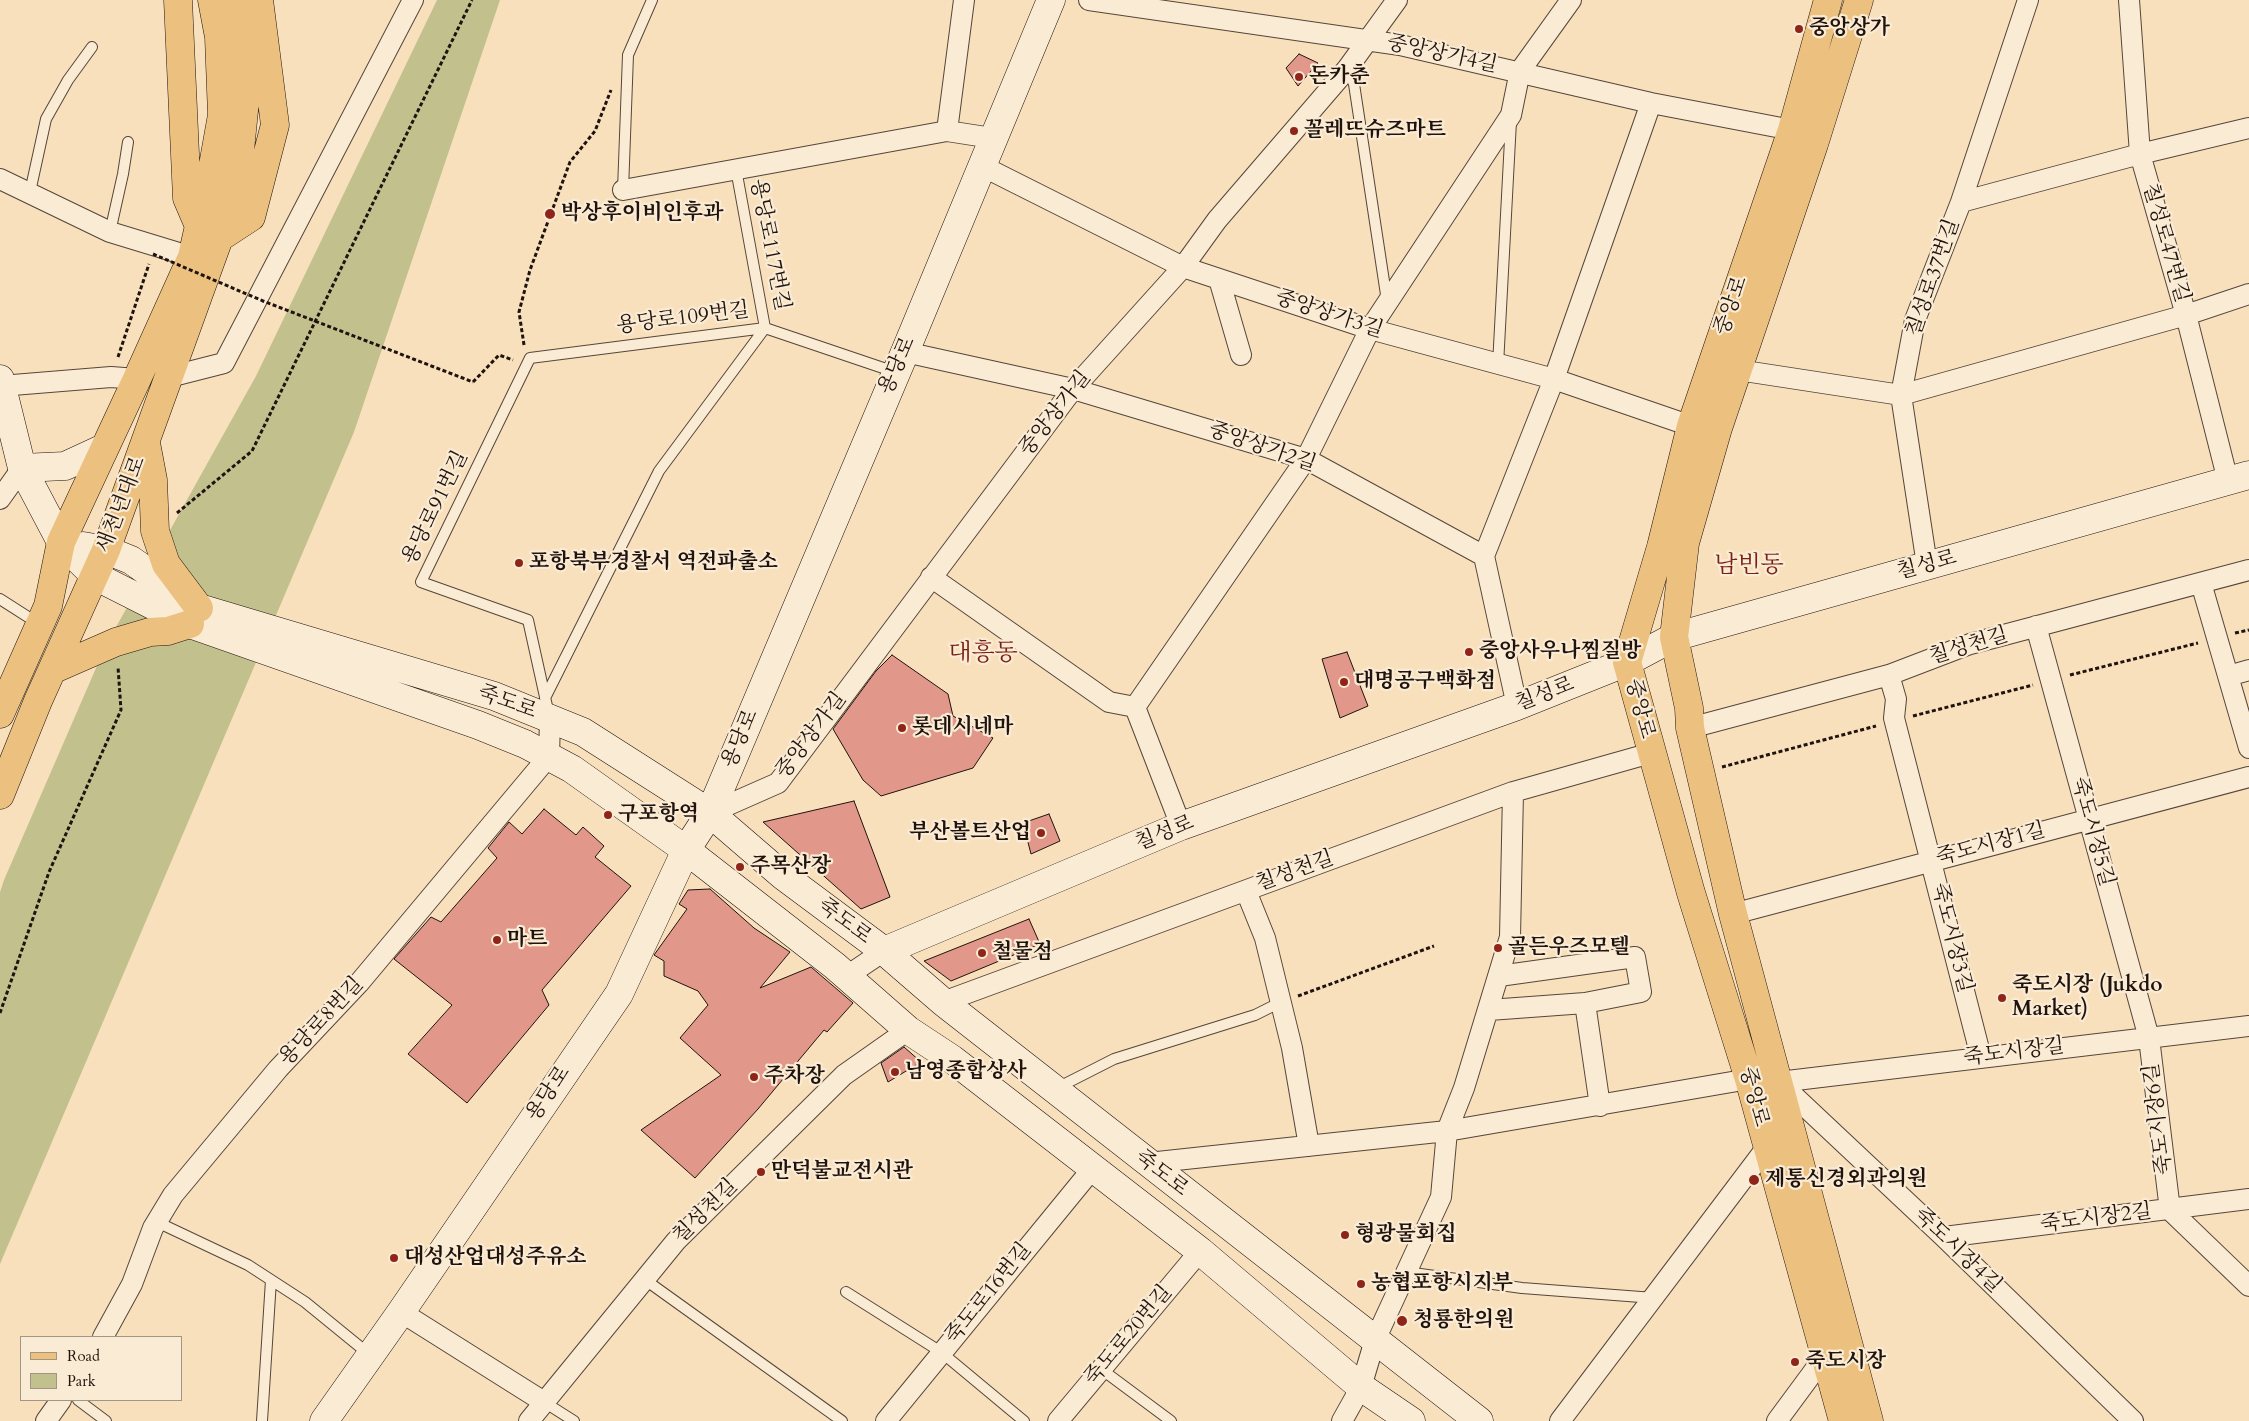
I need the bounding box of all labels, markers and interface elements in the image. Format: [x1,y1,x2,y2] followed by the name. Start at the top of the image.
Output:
[1809,16,1890,42] place label: 중앙상가
[1793,23,1805,35] marker: 중앙상가
[1385,31,1499,79] street label: 중앙상가4길
[1309,64,1370,90] place label: 돈카춘
[1293,71,1305,83] marker: 돈카춘
[1304,118,1446,144] place label: 꼴레뜨슈즈마트
[1288,125,1300,137] marker: 꼴레뜨슈즈마트
[744,177,794,313] street label: 용당로117번길
[2136,180,2194,306] street label: 칠성로47번길
[561,201,723,227] place label: 박상후이비인후과
[543,207,557,221] marker: 박상후이비인후과
[1902,216,1966,340] street label: 칠성로37번길
[1710,273,1754,339] street label: 중앙로
[1272,286,1386,344] street label: 중앙상가3길
[615,298,751,340] street label: 용당로109번길
[874,333,922,399] street label: 용당로
[1015,366,1097,462] street label: 중앙상가길
[1205,418,1319,478] street label: 중앙상가2길
[398,447,474,569] street label: 용당로91번길
[92,453,152,557] street label: 새천년대로
[1894,546,1960,586] street label: 칠성로
[529,550,778,576] place label: 포항북부경찰서 역전파출소
[1714,552,1784,580] district label: 남빈동
[513,557,525,569] marker: 포항북부경찰서 역전파출소
[1927,623,2011,671] street label: 칠성천길
[1479,639,1641,665] place label: 중앙사우나찜질방
[948,640,1018,668] district label: 대흥동
[1463,646,1475,658] marker: 중앙사우나찜질방
[1354,669,1496,695] place label: 대명공구백화점
[1512,672,1578,718] street label: 칠성로
[1338,676,1350,688] marker: 대명공구백화점
[1619,676,1659,742] street label: 중앙로
[474,681,540,725] street label: 죽도로
[771,688,853,784] street label: 중앙상가길
[718,706,764,772] street label: 용당로
[912,715,1013,741] place label: 롯데시네마
[896,722,908,734] marker: 롯데시네마
[2065,775,2119,889] street label: 죽도시장5길
[618,802,699,828] place label: 구포항역
[602,809,614,821] marker: 구포항역
[1132,811,1198,857] street label: 칠성로
[1934,818,2048,872] street label: 죽도시장1길
[909,820,1031,846] place label: 부산볼트산업
[1035,827,1047,839] marker: 부산볼트산업
[1253,846,1337,898] street label: 칠성천길
[750,854,831,880] place label: 주목산장
[734,861,746,873] marker: 주목산장
[1925,881,1977,995] street label: 죽도시장3길
[812,894,876,950] street label: 죽도로
[507,927,548,953] place label: 마트
[491,934,503,946] marker: 마트
[1508,935,1630,961] place label: 골든우즈모텔
[992,940,1053,966] place label: 철물점
[1492,942,1504,954] marker: 골든우즈모텔
[976,947,988,959] marker: 철물점
[275,972,369,1072] street label: 용당로8번길
[2012,973,2162,1023] place label: 죽도시장 (Jukdo Market)
[1996,992,2008,1004] marker: 죽도시장 (Jukdo Market)
[1962,1034,2066,1072] street label: 죽도시장길
[905,1059,1027,1085] place label: 남영종합상사
[522,1062,576,1126] street label: 용당로
[2140,1062,2178,1176] street label: 죽도시장6길
[764,1064,825,1090] place label: 주차장
[1733,1064,1773,1130] street label: 중앙로
[889,1066,901,1078] marker: 남영종합상사
[748,1071,760,1083] marker: 주차장
[1129,1145,1193,1203] street label: 죽도로
[771,1159,913,1185] place label: 만덕불교전시관
[755,1166,767,1178] marker: 만덕불교전시관
[1765,1167,1927,1193] place label: 제통신경외과의원
[1747,1173,1761,1187] marker: 제통신경외과의원
[668,1174,744,1250] street label: 칠성천길
[2039,1200,2153,1238] street label: 죽도시장2길
[1908,1203,2006,1299] street label: 죽도시장4길
[1355,1222,1456,1248] place label: 형광물회집
[1339,1229,1351,1241] marker: 형광물회집
[941,1238,1037,1350] street label: 죽도로16번길
[404,1245,587,1271] place label: 대성산업대성주유소
[388,1252,400,1264] marker: 대성산업대성주유소
[1371,1271,1513,1297] place label: 농협포항시지부
[1355,1278,1367,1290] marker: 농협포항시지부
[1080,1281,1178,1391] street label: 죽도로20번길
[1413,1308,1514,1334] place label: 청룡한의원
[1395,1314,1409,1328] marker: 청룡한의원
[20,1336,182,1401] legend
[67,1346,100,1366] text: Road
[1805,1349,1886,1375] place label: 죽도시장
[1789,1356,1801,1368] marker: 죽도시장
[67,1371,96,1391] text: Park

